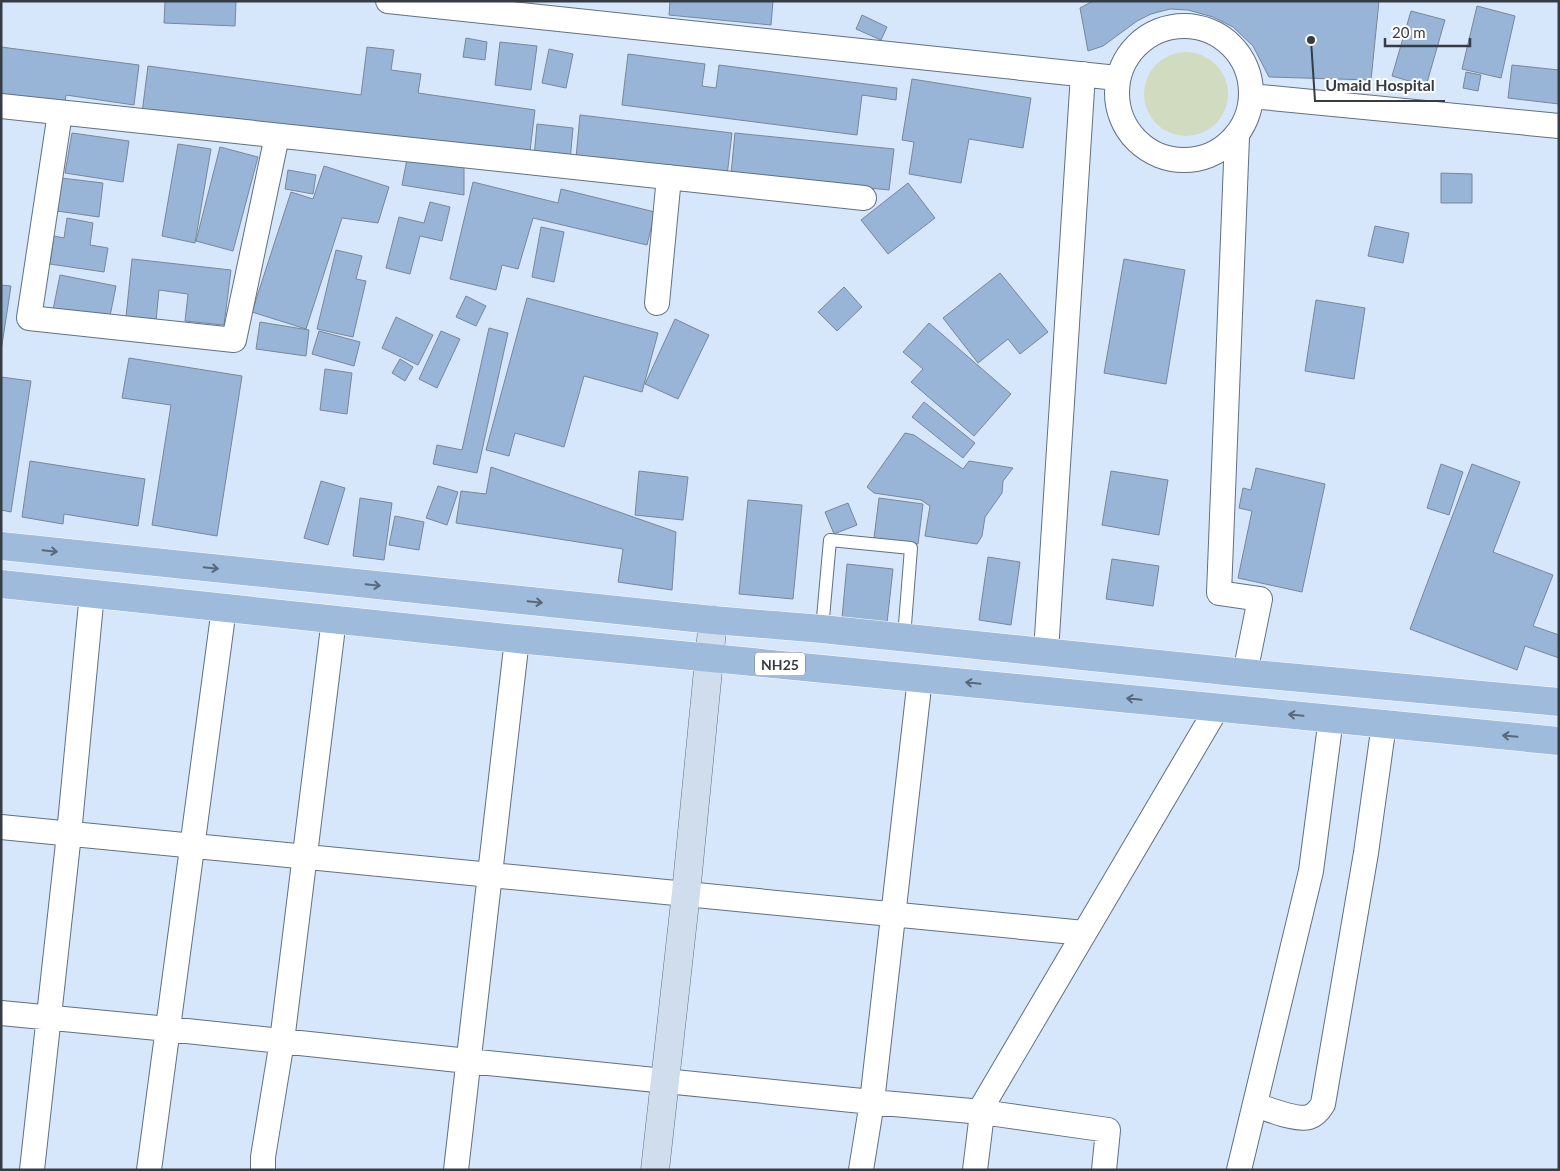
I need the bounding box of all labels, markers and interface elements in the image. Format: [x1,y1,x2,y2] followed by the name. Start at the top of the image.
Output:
[1385,15,1470,47] scale bar
[1392,23,1426,41] text: 20 m
[1315,70,1445,101] callout: Umaid Hospital
[1325,75,1435,94] text: Umaid Hospital
[41,546,57,556] one-way arrow
[203,563,219,573] one-way arrow
[365,580,381,590] one-way arrow
[526,597,542,606] one-way arrow
[755,652,805,676] road number: NH25
[965,679,981,688] one-way arrow
[1127,695,1143,704] one-way arrow
[1289,710,1305,720] one-way arrow
[1503,731,1519,741] one-way arrow

